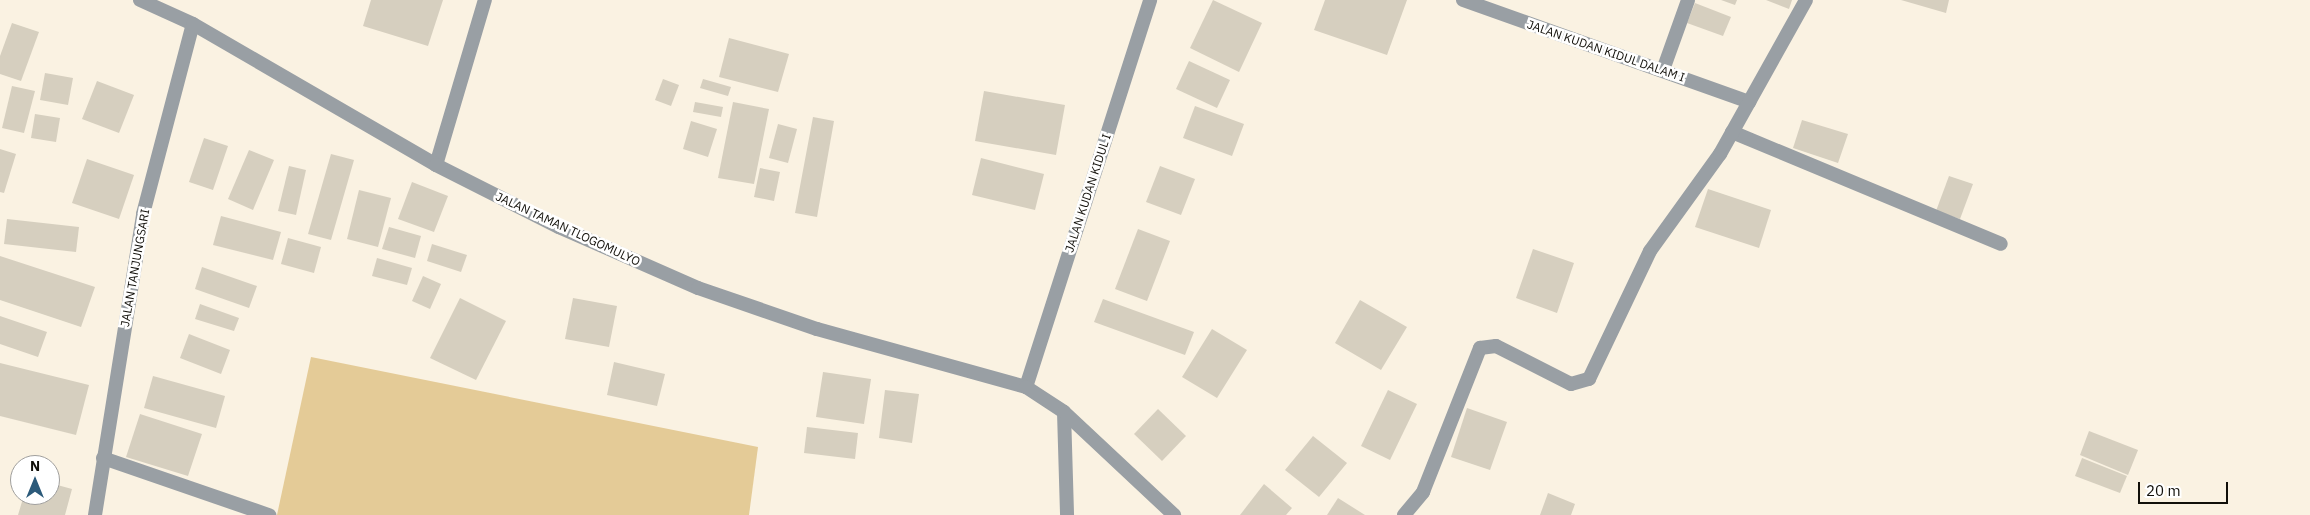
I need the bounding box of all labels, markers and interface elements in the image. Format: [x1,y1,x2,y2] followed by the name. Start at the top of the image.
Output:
[1525,17,1687,85] street label: JALAN KUDAN KIDUL DALAM I
[1062,132,1114,254] street label: JALAN KUDAN KIDUL I
[494,189,642,269] street label: JALAN TAMAN TLOGOMULYO
[118,208,152,328] street label: JALAN TANJUNGSARI
[10,455,60,505] north arrow
[30,457,40,475] text: N
[2140,472,2230,504] scale bar
[2146,481,2181,500] text: 20 m

